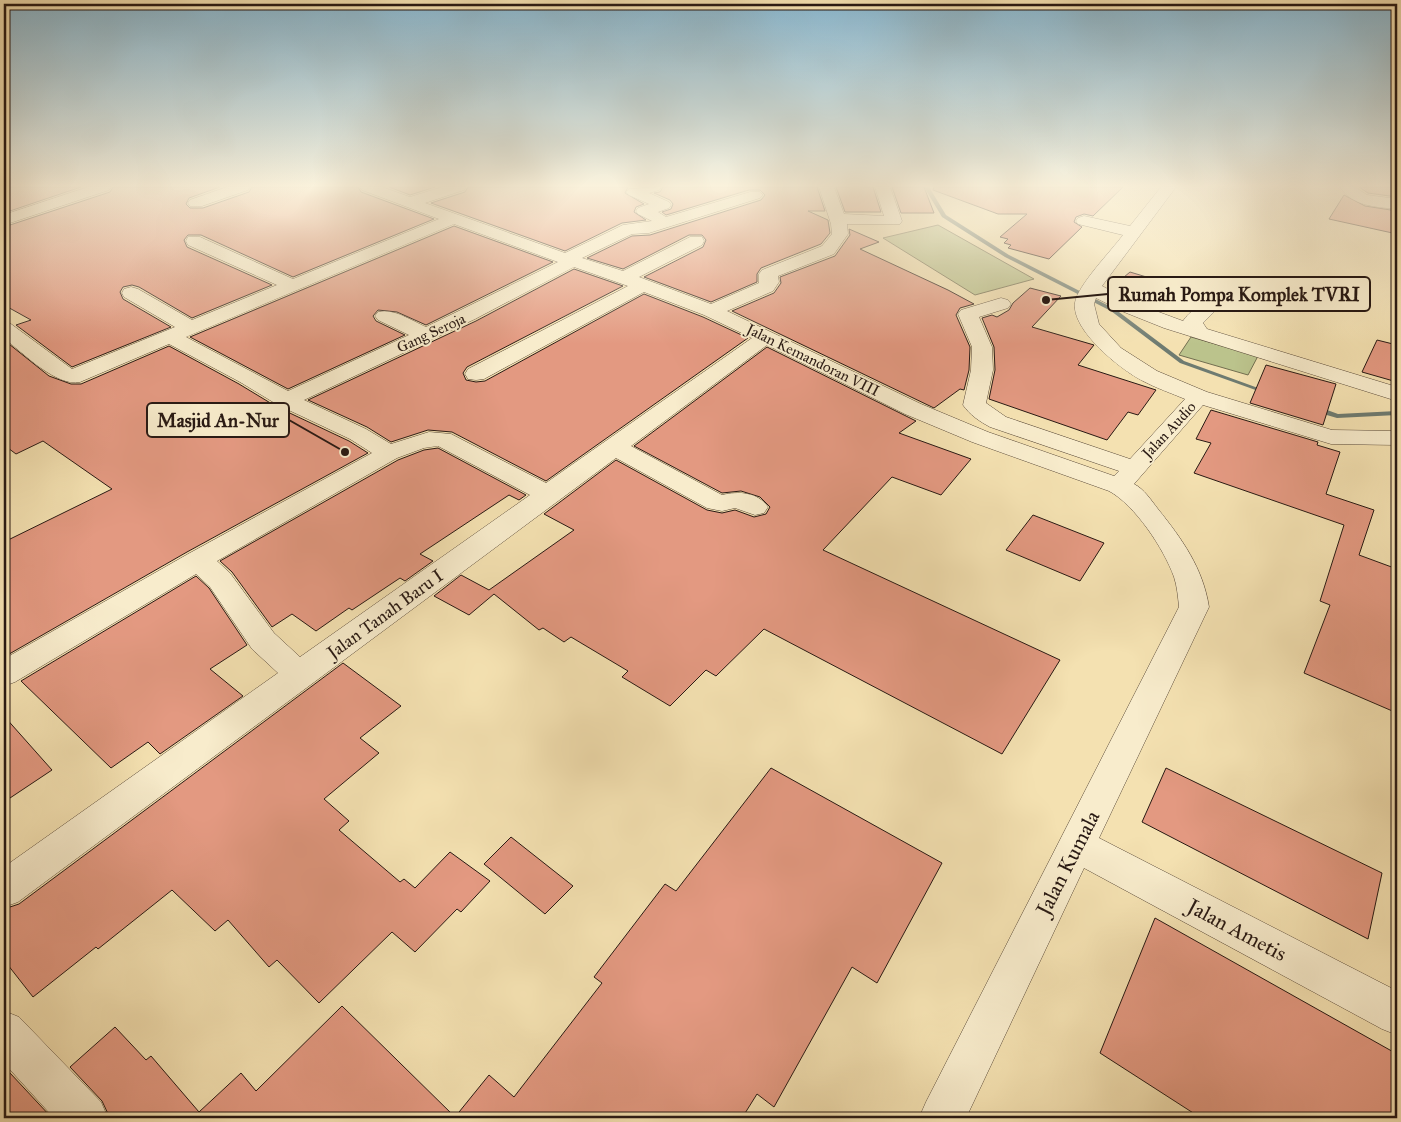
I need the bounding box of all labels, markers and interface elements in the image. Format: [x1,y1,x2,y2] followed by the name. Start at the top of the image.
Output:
[1108,277,1370,311] callout: Rumah Pompa Komplek TVRI
[1118,283,1360,307] text: Rumah Pompa Komplek TVRI
[394,309,469,357] street label: Gang Seroja
[741,319,882,401] street label: Jalan Kemandoran VIII
[1137,398,1201,464] street label: Jalan Audio
[147,403,289,437] callout: Masjid An-Nur
[157,409,280,433] text: Masjid An-Nur
[321,564,448,665] street label: Jalan Tanah Baru I
[1030,806,1106,922] street label: Jalan Kumala
[1181,892,1291,967] street label: Jalan Ametis

